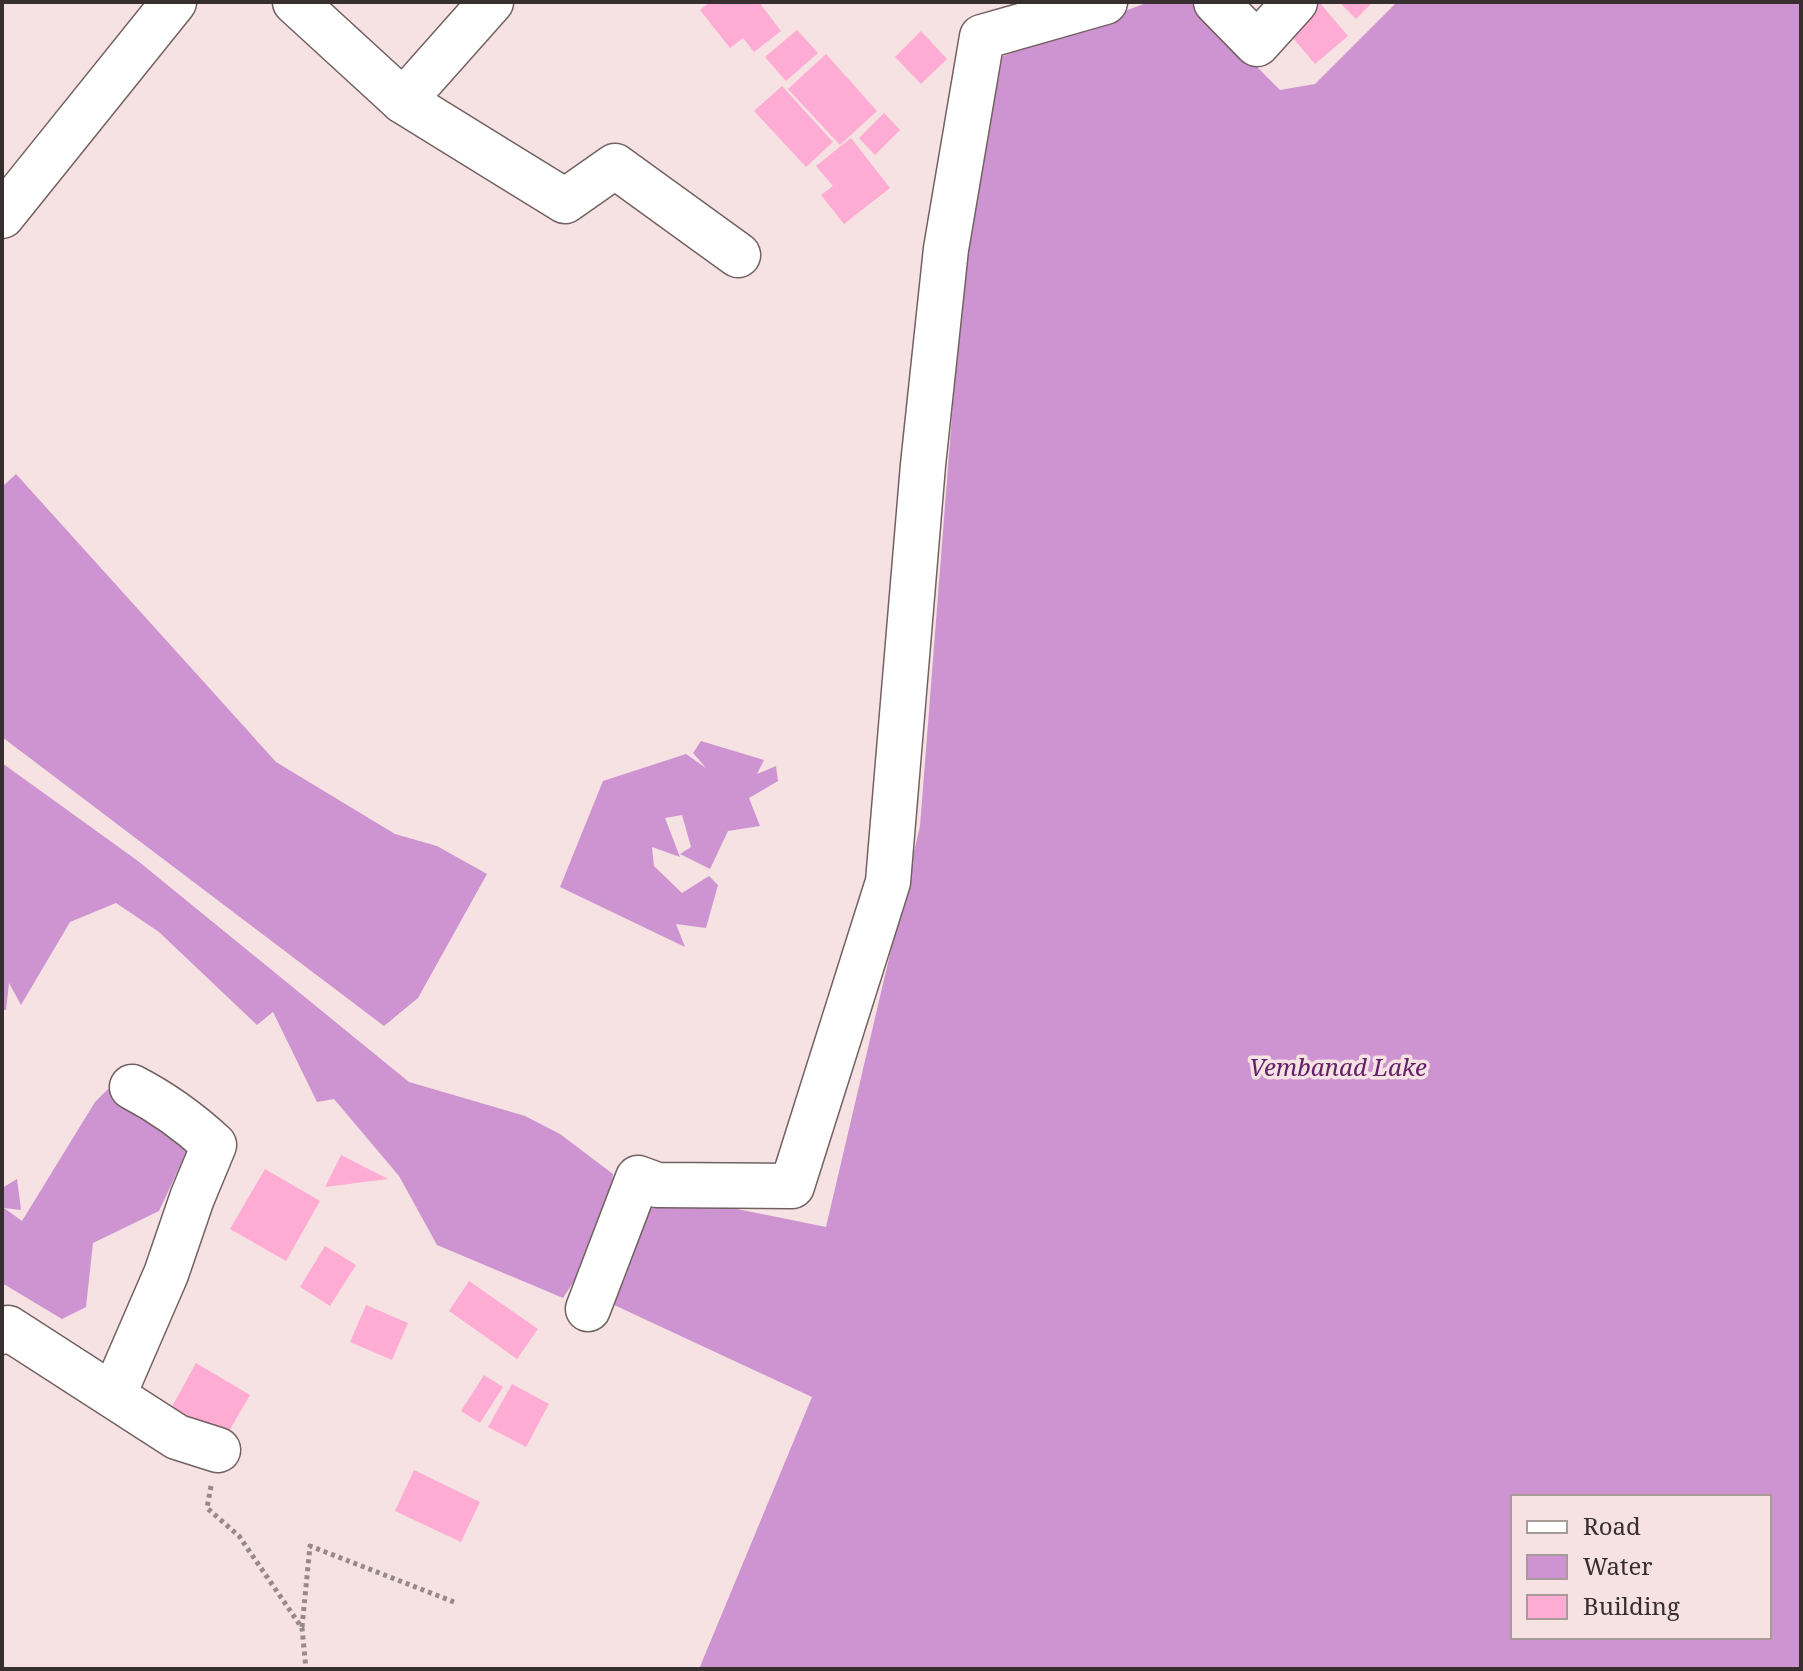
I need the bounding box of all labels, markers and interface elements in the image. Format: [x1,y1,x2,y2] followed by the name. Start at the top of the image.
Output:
[1249,1050,1427,1083] water label: Vembanad Lake
[1511,1495,1771,1639] legend
[1583,1509,1641,1542] text: Road
[1583,1549,1653,1582] text: Water
[1583,1589,1680,1622] text: Building

